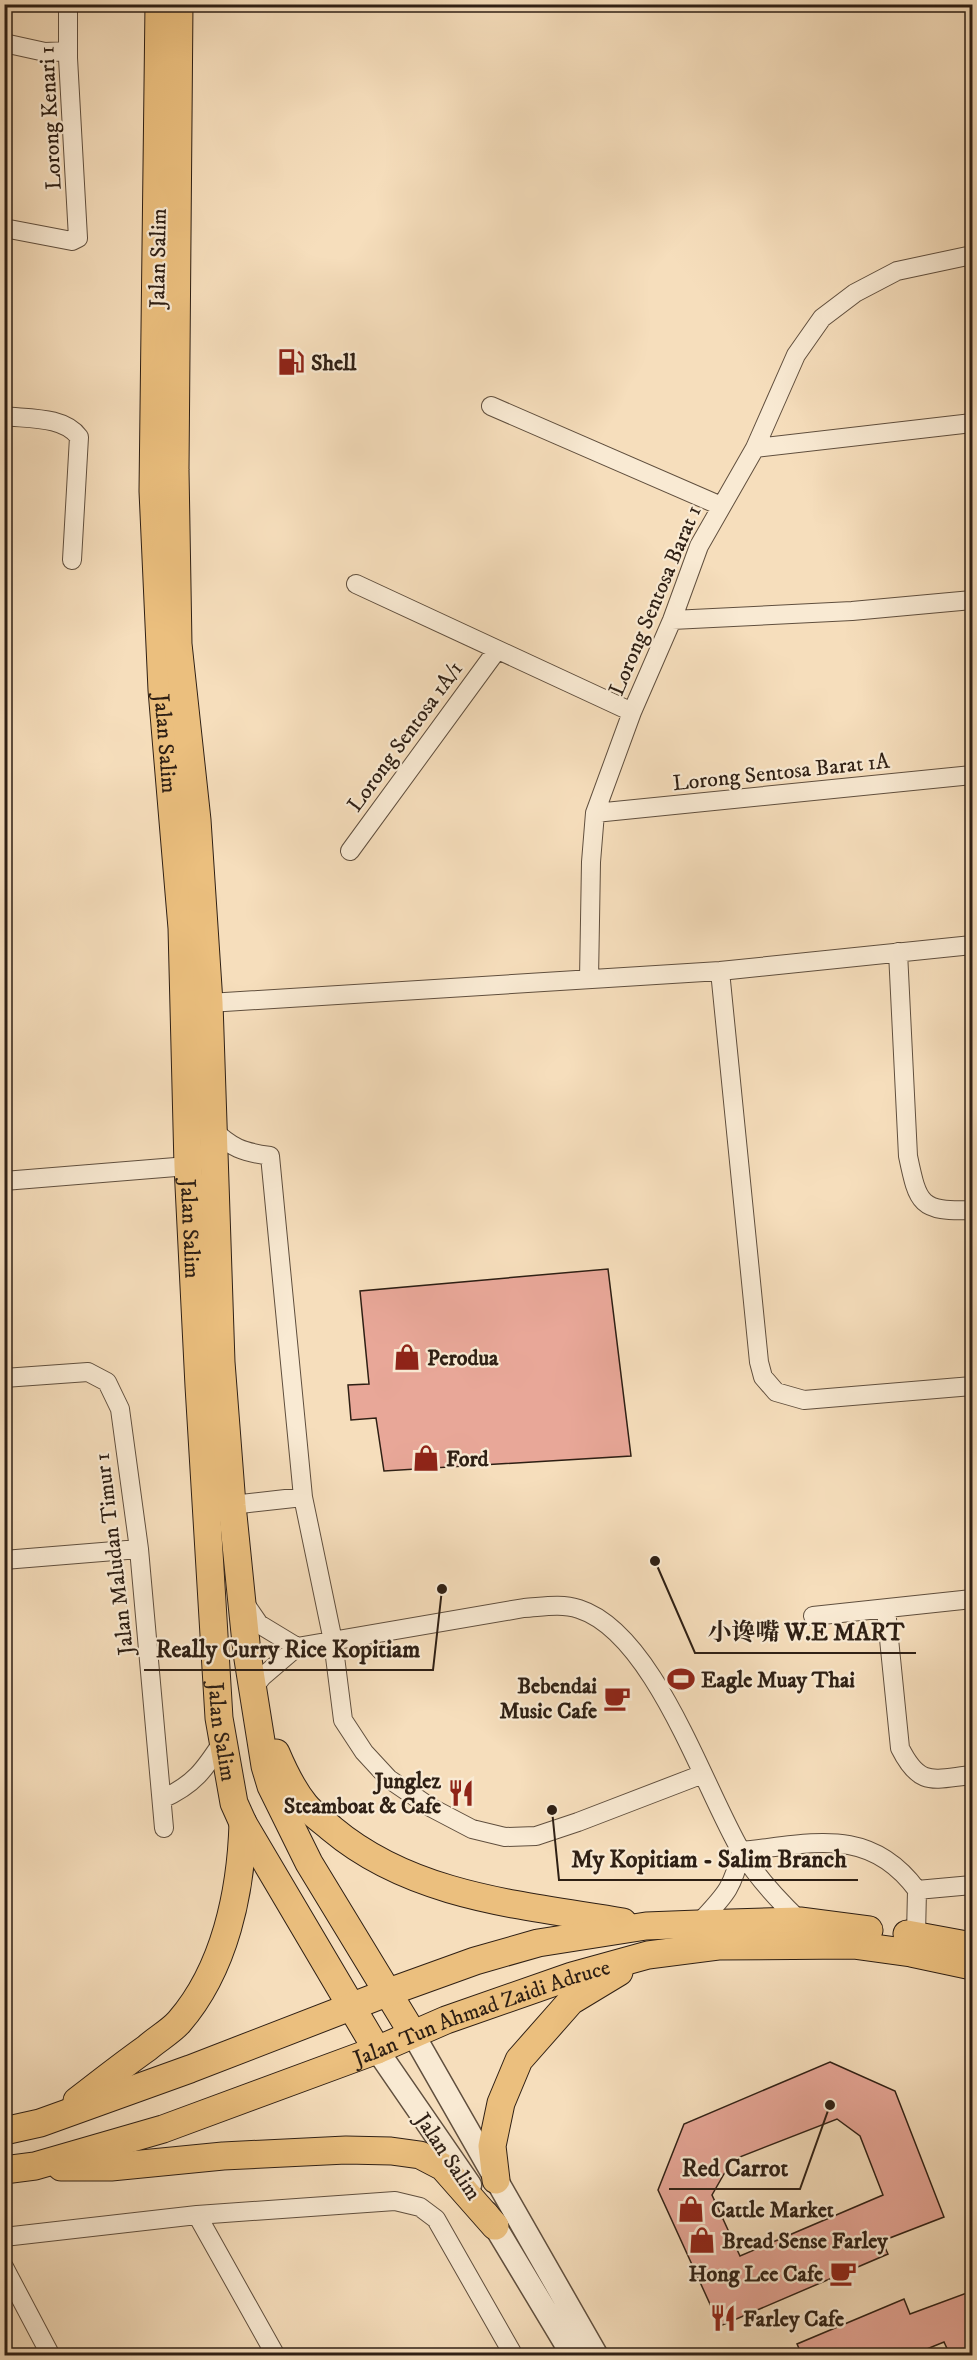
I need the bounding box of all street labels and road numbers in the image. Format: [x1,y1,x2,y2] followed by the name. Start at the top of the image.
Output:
[33,45,68,191] street label: Lorong Kenari 1
[144,208,173,310] street label: Jalan Salim
[603,501,708,700] street label: Lorong Sentosa Barat 1
[342,656,469,817] street label: Lorong Sentosa 1A/1
[147,691,183,794] street label: Jalan Salim
[671,748,892,797] street label: Lorong Sentosa Barat 1A
[174,1176,206,1279] street label: Jalan Salim
[89,1451,141,1658] street label: Jalan Maludan Timur 1
[202,1680,242,1783] street label: Jalan Salim
[348,1954,613,2073] street label: Jalan Tun Ahmad Zaidi Adruce
[408,2106,487,2206] street label: Jalan Salim

